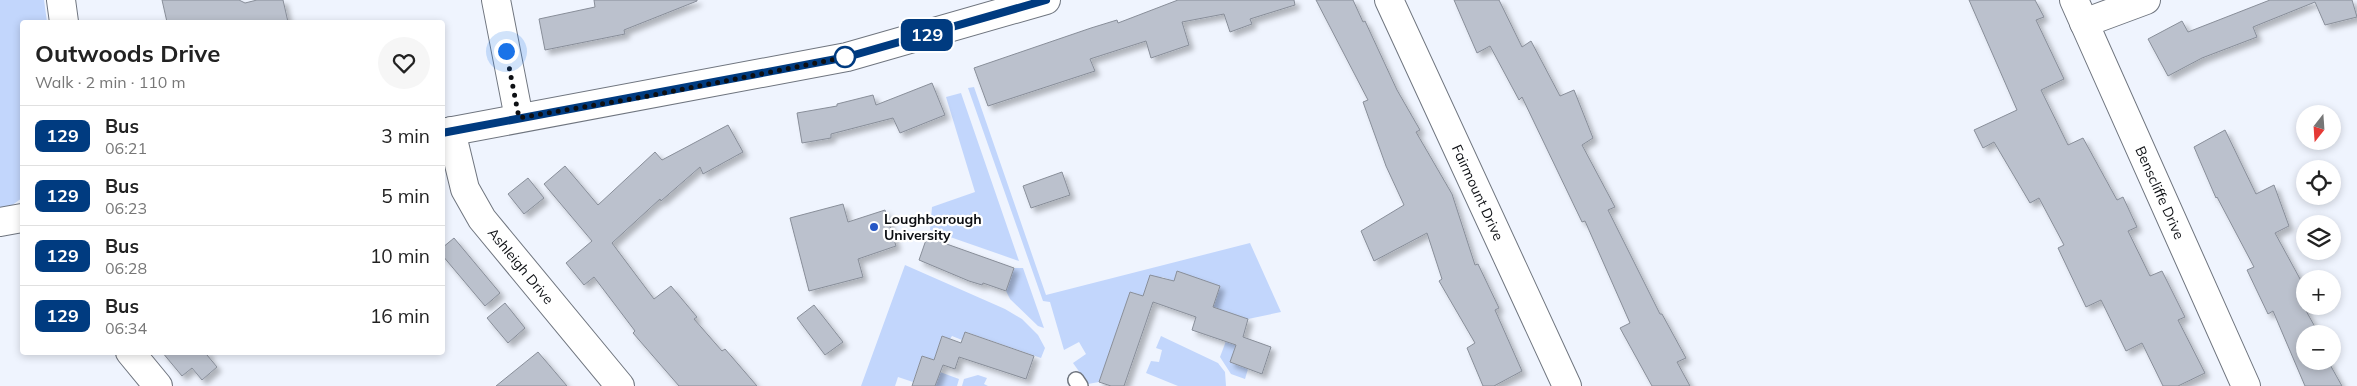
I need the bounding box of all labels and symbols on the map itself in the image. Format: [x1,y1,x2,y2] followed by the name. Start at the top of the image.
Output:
[898,19,956,51] line badge: 129
[494,39,519,64] your location
[834,46,856,68] unlabelled marker
[2296,105,2341,150] north arrow
[1448,142,1508,243] street label: Fairmount Drive
[2131,143,2188,242] street label: Benscliffe Drive
[884,210,982,244] place label: Loughborough University
[868,221,880,233] marker: Loughborough University
[484,224,558,308] street label: Ashleigh Drive

